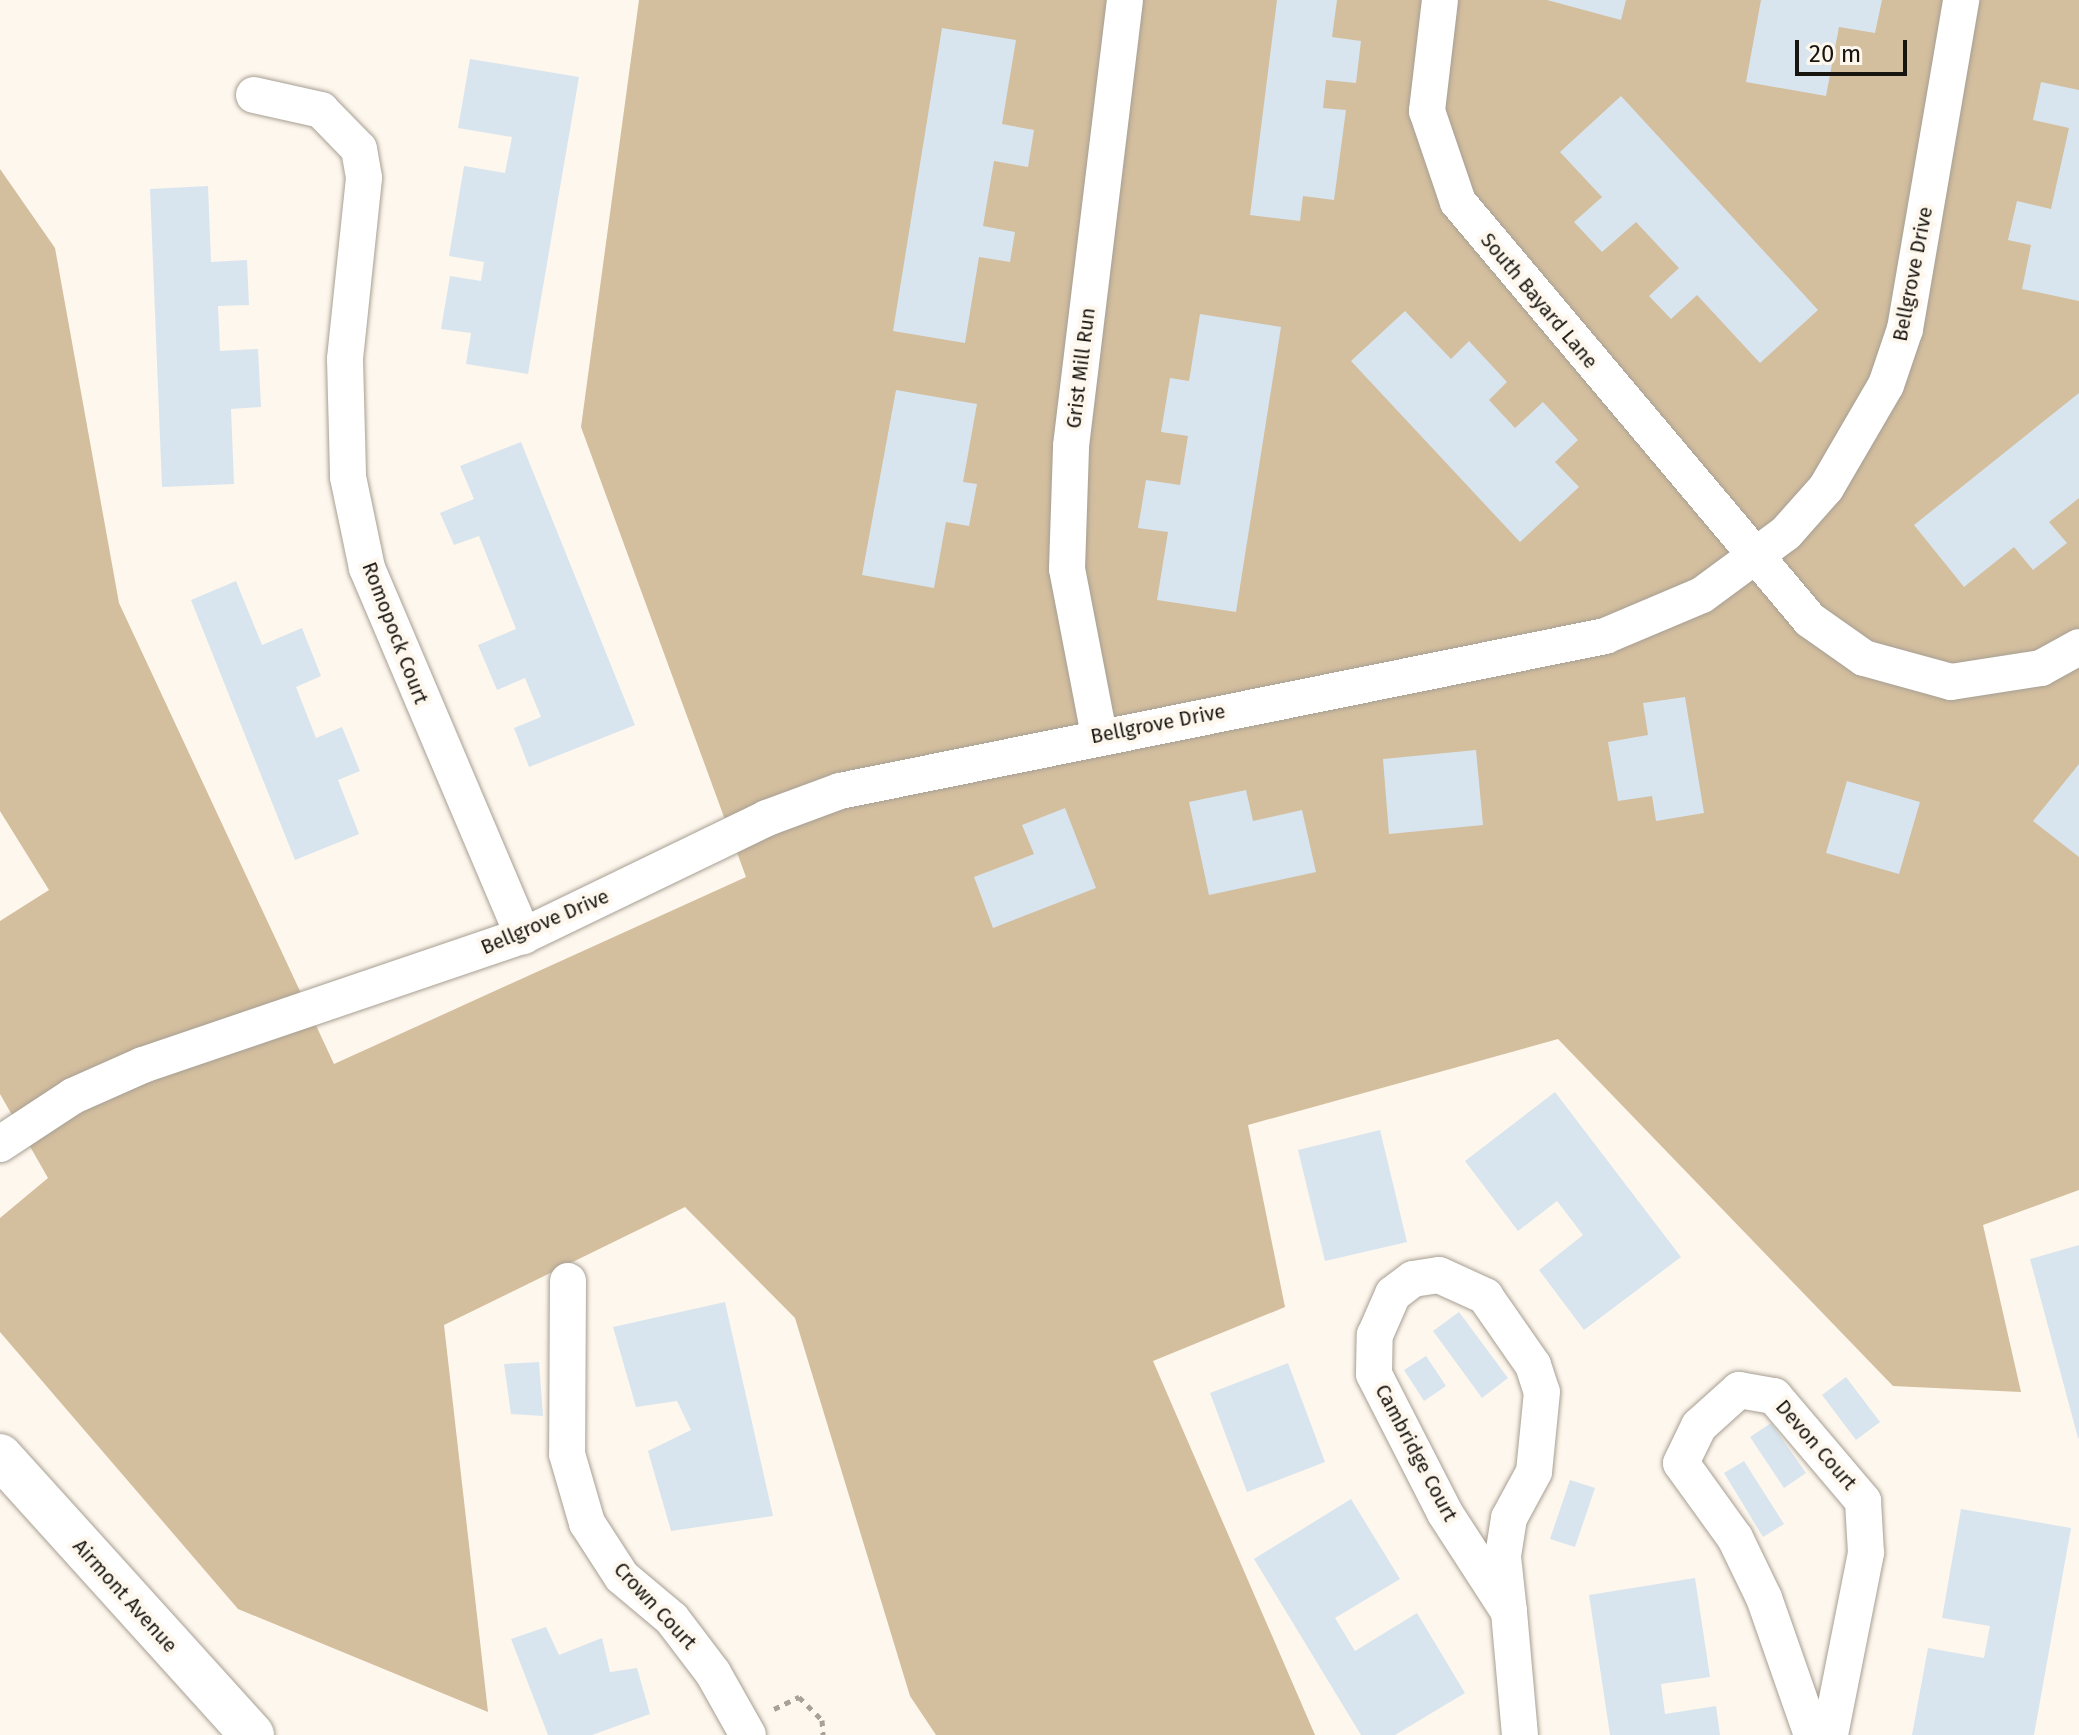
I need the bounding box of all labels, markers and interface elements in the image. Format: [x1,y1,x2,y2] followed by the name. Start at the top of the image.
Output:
[1799,24,1911,74] scale bar
[1809,40,1861,68] text: 20 m
[1888,205,1938,343] street label: Bellgrove Drive
[1475,228,1603,374] street label: South Bayard Lane
[1062,306,1100,430] street label: Grist Mill Run
[357,559,433,707] street label: Romopock Court
[1089,699,1227,749] street label: Bellgrove Drive
[477,884,613,960] street label: Bellgrove Drive
[1370,1380,1462,1526] street label: Cambridge Court
[1770,1395,1862,1495] street label: Devon Court
[68,1534,182,1658] street label: Airmont Avenue
[609,1558,701,1654] street label: Crown Court

